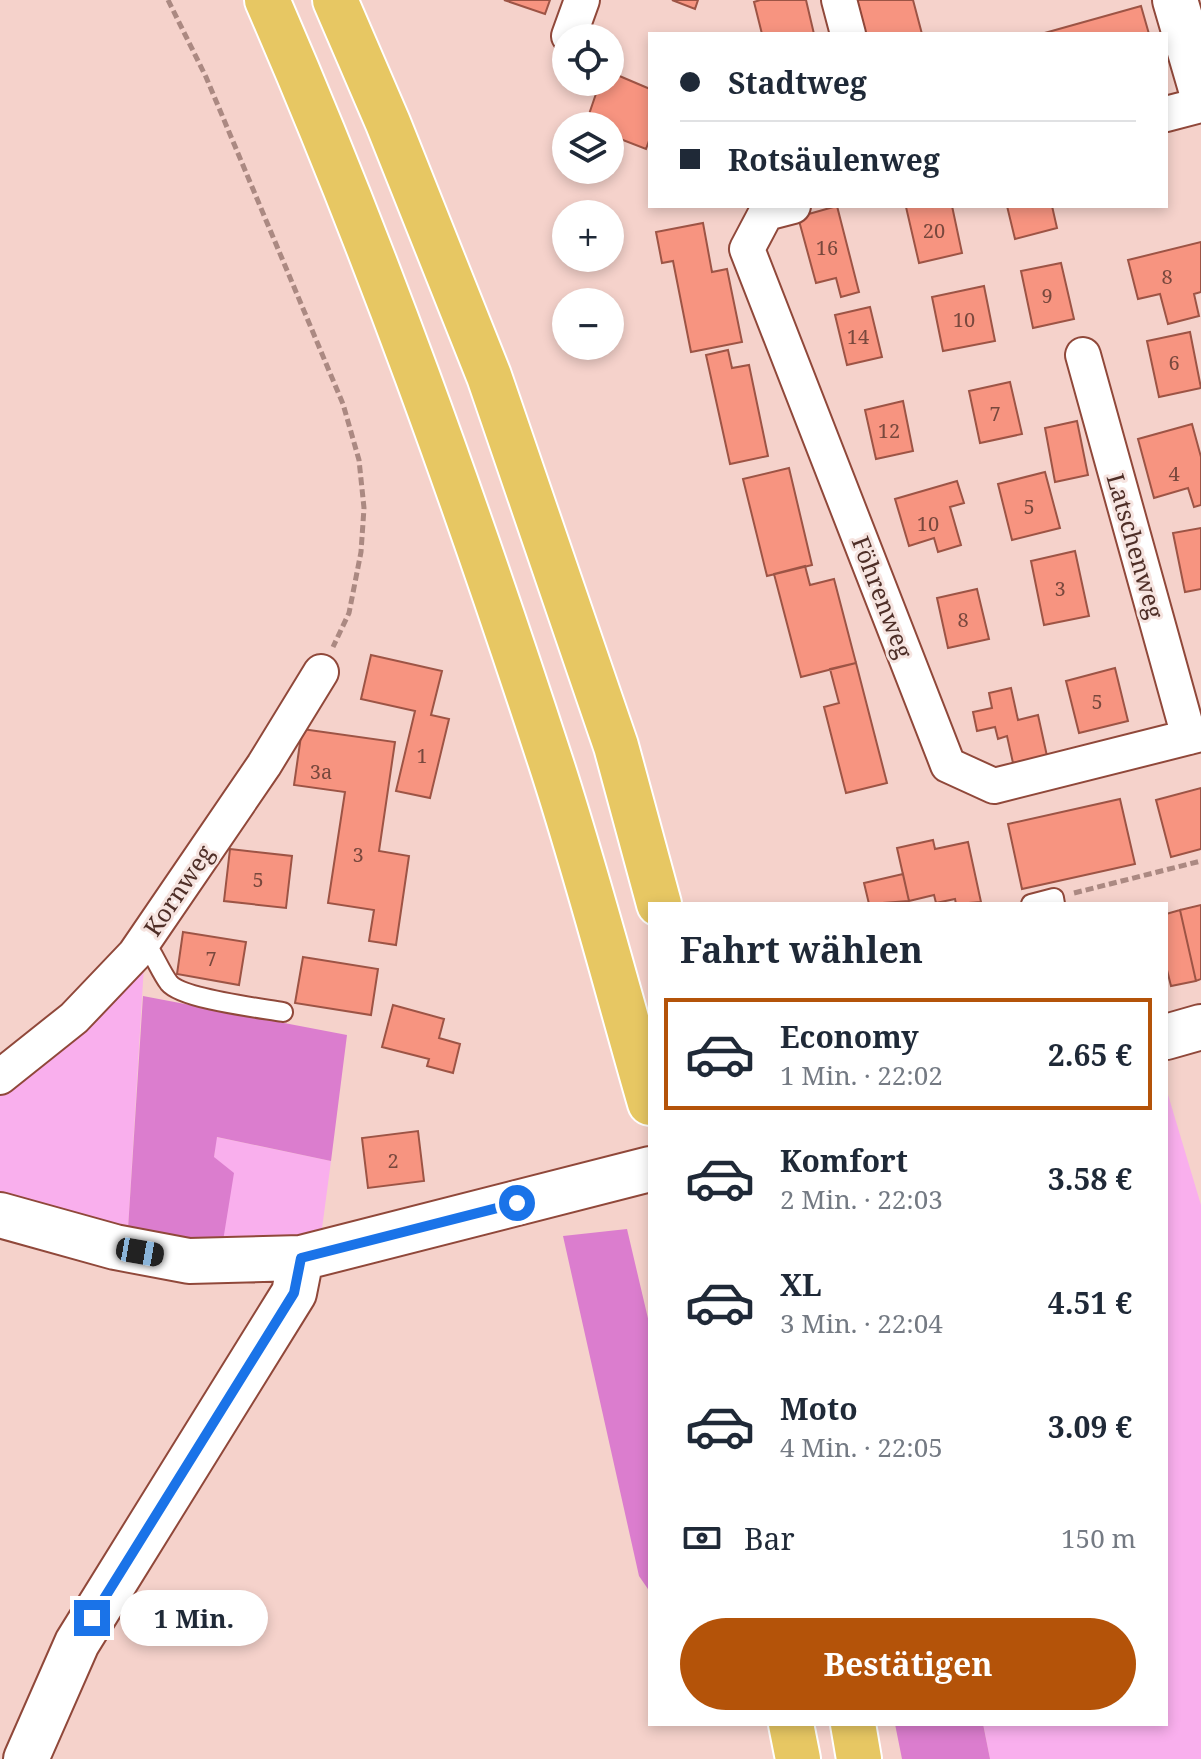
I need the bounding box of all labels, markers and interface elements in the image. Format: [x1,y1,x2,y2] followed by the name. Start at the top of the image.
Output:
[552,24,624,360] map controls
[552,24,624,96] button: locate
[728,62,867,103] text: Stadtweg
[552,112,624,184] button: layers
[728,139,940,180] text: Rotsäulenweg
[552,200,624,272] button: +
[923,217,945,244] house number: 20
[816,234,838,261] house number: 16
[1161,263,1173,290] house number: 8
[1041,282,1053,309] house number: 9
[552,288,624,360] button: −
[953,306,975,333] house number: 10
[847,323,869,350] house number: 14
[1168,349,1180,376] house number: 6
[989,400,1001,427] house number: 7
[878,417,900,444] house number: 12
[1168,460,1180,487] house number: 4
[1100,470,1172,623] street label: Latschenweg
[1023,493,1035,520] house number: 5
[917,510,939,537] house number: 10
[845,531,921,663] street label: Föhrenweg
[1054,575,1066,602] house number: 3
[957,606,969,633] house number: 8
[1091,688,1103,715] house number: 5
[416,742,428,769] house number: 1
[310,758,332,785] house number: 3a
[135,838,221,942] street label: Kornweg
[352,841,364,868] house number: 3
[252,866,264,893] house number: 5
[680,925,923,974] text: Fahrt wählen
[205,945,217,972] house number: 7
[780,1016,919,1057] text: Economy
[684,1018,756,1090] icon: car
[1048,1034,1132,1075] text: 2.65 €
[780,1057,943,1093] text: 1 Min. · 22:02
[780,1140,908,1181] text: Komfort
[684,1142,756,1214] icon: car
[387,1147,399,1174] house number: 2
[1048,1158,1132,1199] text: 3.58 €
[780,1181,943,1217] text: 2 Min. · 22:03
[499,1185,535,1221] route start
[114,1236,166,1268] car
[780,1264,822,1305] text: XL
[684,1266,756,1338] icon: car
[1048,1282,1132,1323] text: 4.51 €
[780,1305,943,1341] text: 3 Min. · 22:04
[780,1388,858,1429] text: Moto
[684,1390,756,1462] icon: car
[1048,1406,1132,1447] text: 3.09 €
[780,1429,943,1465] text: 4 Min. · 22:05
[680,1516,724,1560] icon: cash
[744,1518,795,1559] text: Bar
[1061,1520,1136,1556] text: 150 m
[120,1590,268,1646] callout: 1 Min.
[74,1600,110,1636] route end
[154,1600,234,1636] text: 1 Min.
[680,1618,1136,1710] button: Bestätigen

